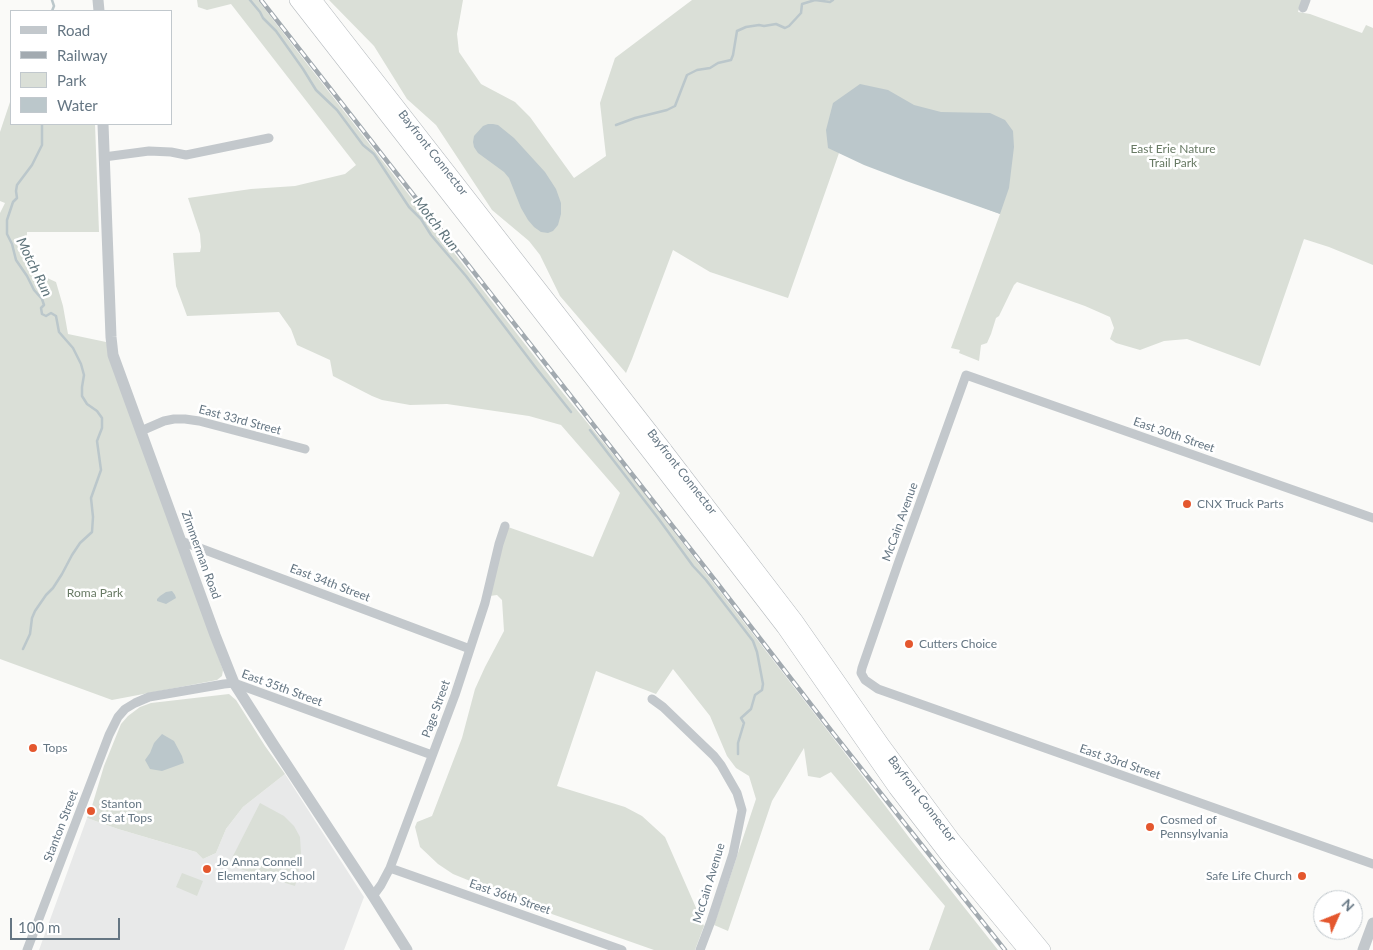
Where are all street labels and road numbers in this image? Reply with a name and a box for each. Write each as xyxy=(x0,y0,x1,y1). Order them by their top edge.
street label: Bayfront Connector xyxy=(395,107,471,199)
street label: East 33rd Street xyxy=(197,402,283,438)
street label: East 30th Street xyxy=(1131,414,1217,456)
street label: Bayfront Connector xyxy=(644,426,720,518)
street label: McCain Avenue xyxy=(879,481,921,563)
street label: Zimmerman Road xyxy=(178,509,224,601)
street label: East 34th Street xyxy=(288,561,372,605)
street label: East 35th Street xyxy=(240,667,324,709)
street label: Page Street xyxy=(419,678,453,740)
street label: East 33rd Street xyxy=(1078,741,1162,783)
street label: Bayfront Connector xyxy=(885,753,959,845)
street label: Stanton Street xyxy=(41,788,81,864)
street label: McCain Avenue xyxy=(690,841,728,925)
street label: East 36th Street xyxy=(467,876,553,918)

